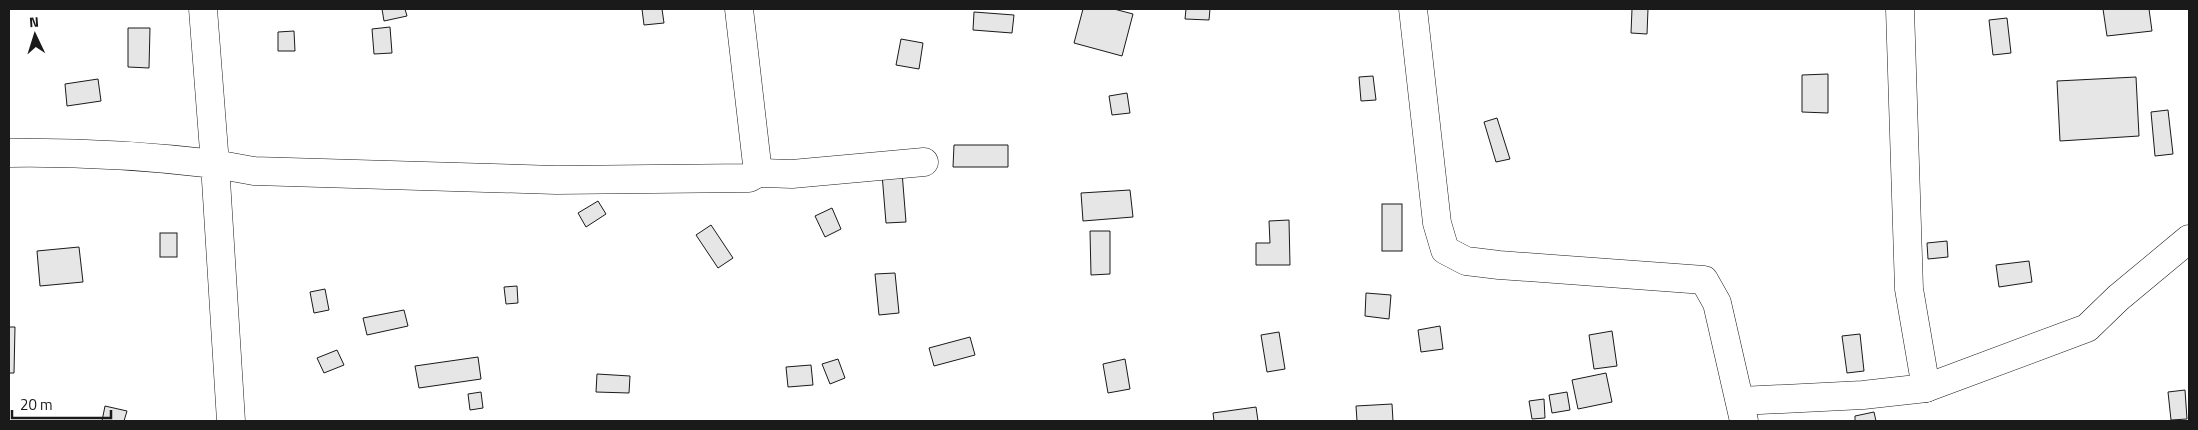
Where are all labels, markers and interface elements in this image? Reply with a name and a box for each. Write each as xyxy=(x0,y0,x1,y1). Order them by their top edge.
north arrow xyxy=(10,10,60,60)
text: N xyxy=(28,11,40,32)
scale bar xyxy=(12,388,111,420)
text: 20 m xyxy=(20,393,53,416)

